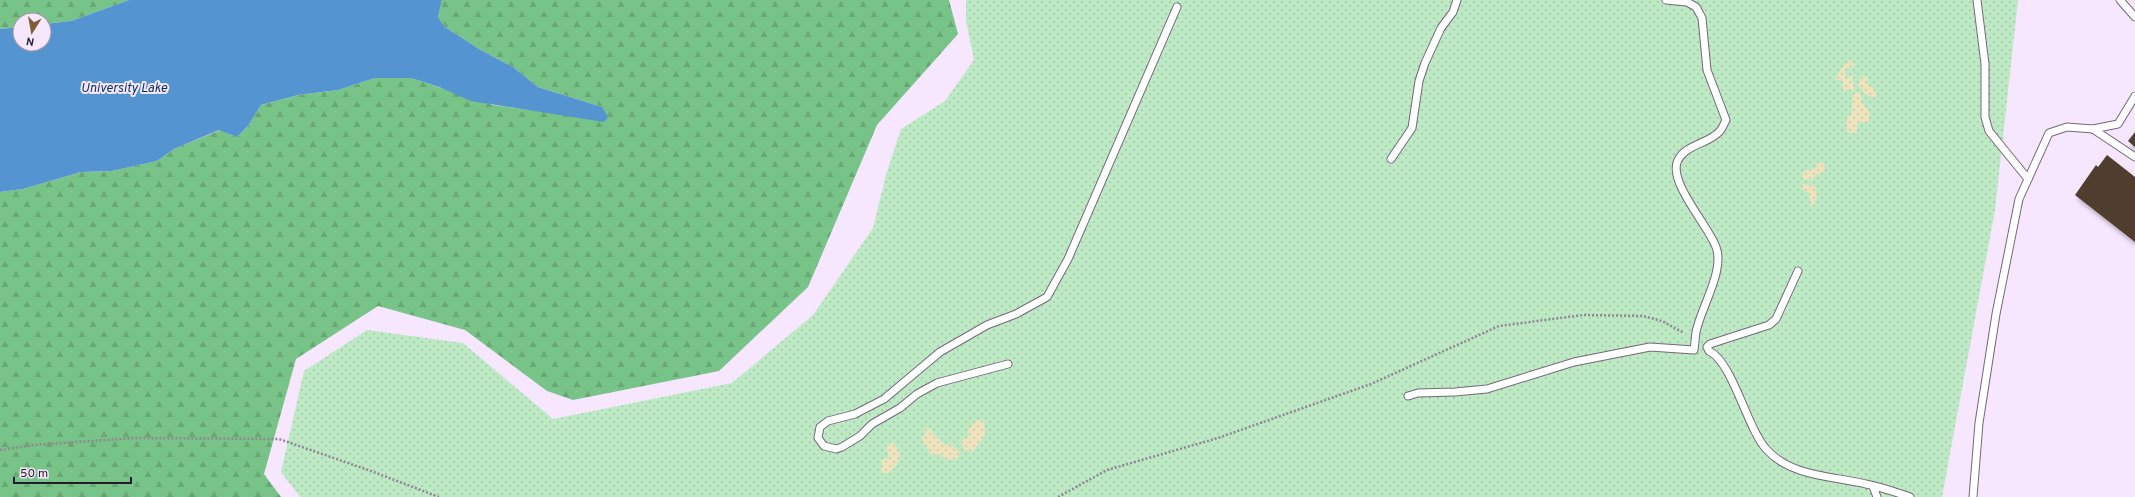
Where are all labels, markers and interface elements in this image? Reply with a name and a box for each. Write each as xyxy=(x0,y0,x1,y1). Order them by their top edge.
north arrow xyxy=(12,12,52,52)
text: N xyxy=(25,33,35,48)
water label: University Lake xyxy=(81,81,167,97)
scale bar xyxy=(14,459,131,485)
text: 50 m xyxy=(20,466,48,482)

